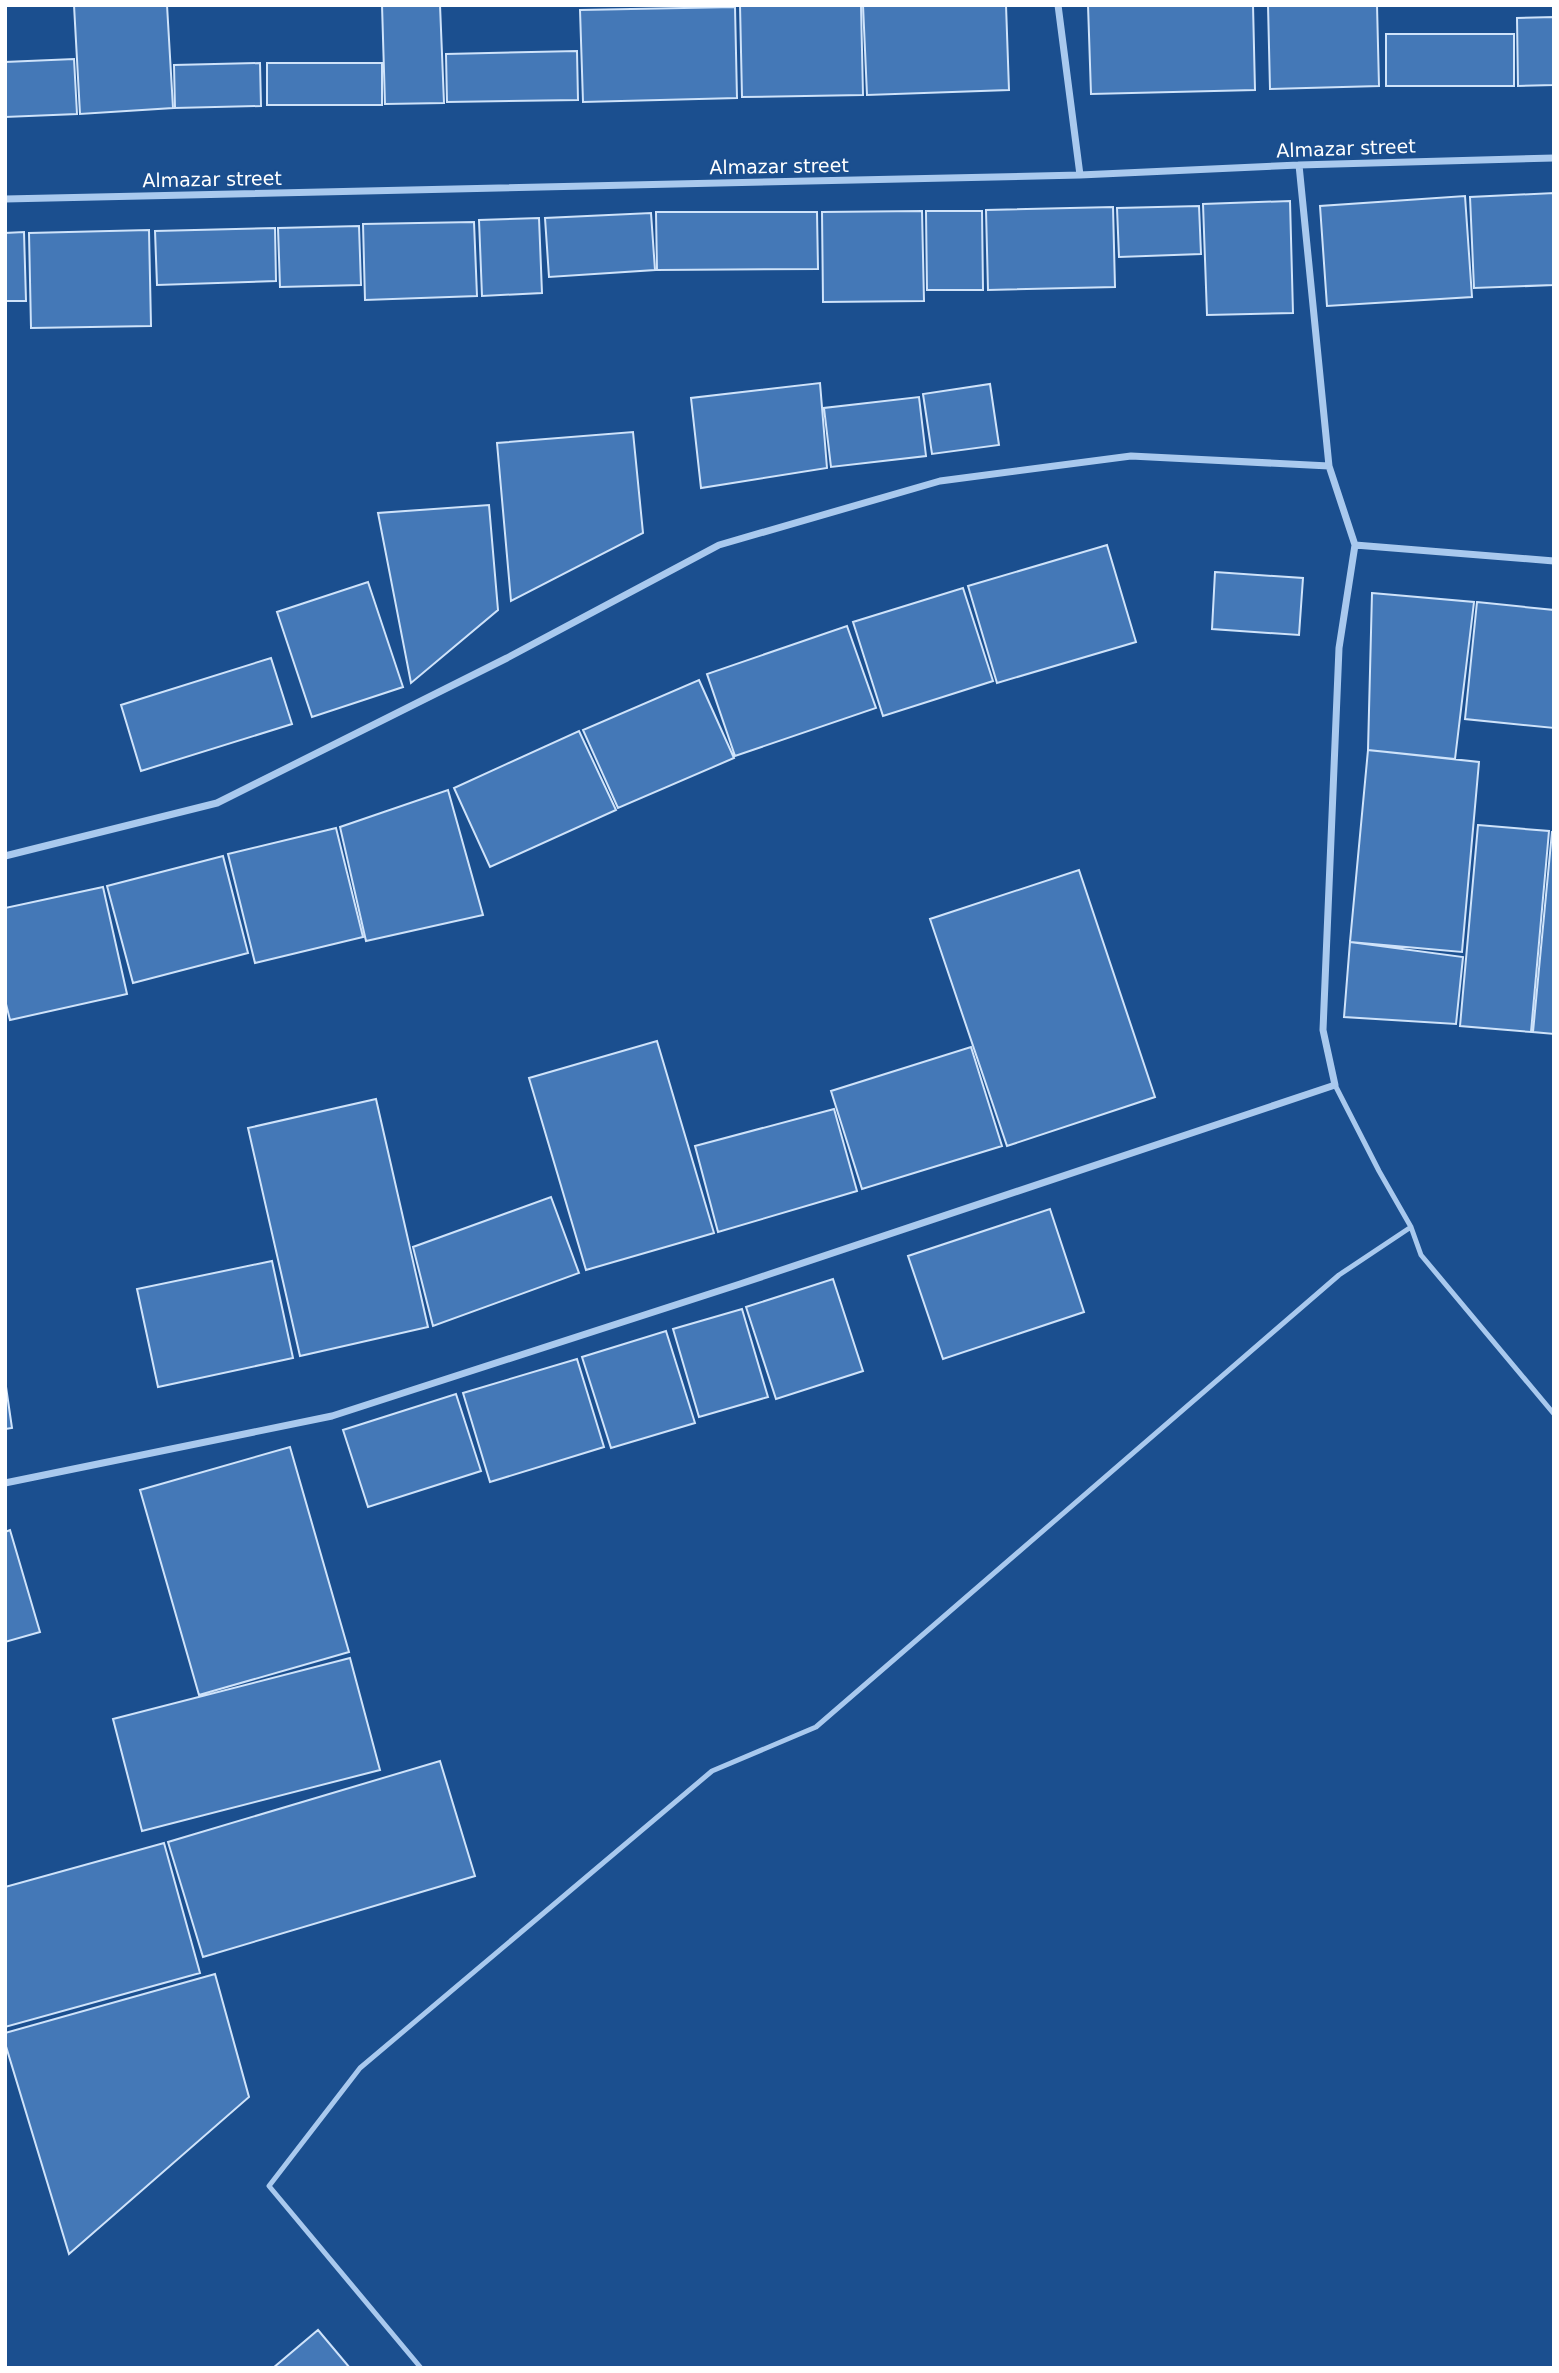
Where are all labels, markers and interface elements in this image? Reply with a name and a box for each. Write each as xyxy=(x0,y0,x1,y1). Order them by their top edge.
street label: Almazar street xyxy=(1276,135,1416,161)
street label: Almazar street xyxy=(709,154,849,178)
street label: Almazar street xyxy=(142,167,282,191)

